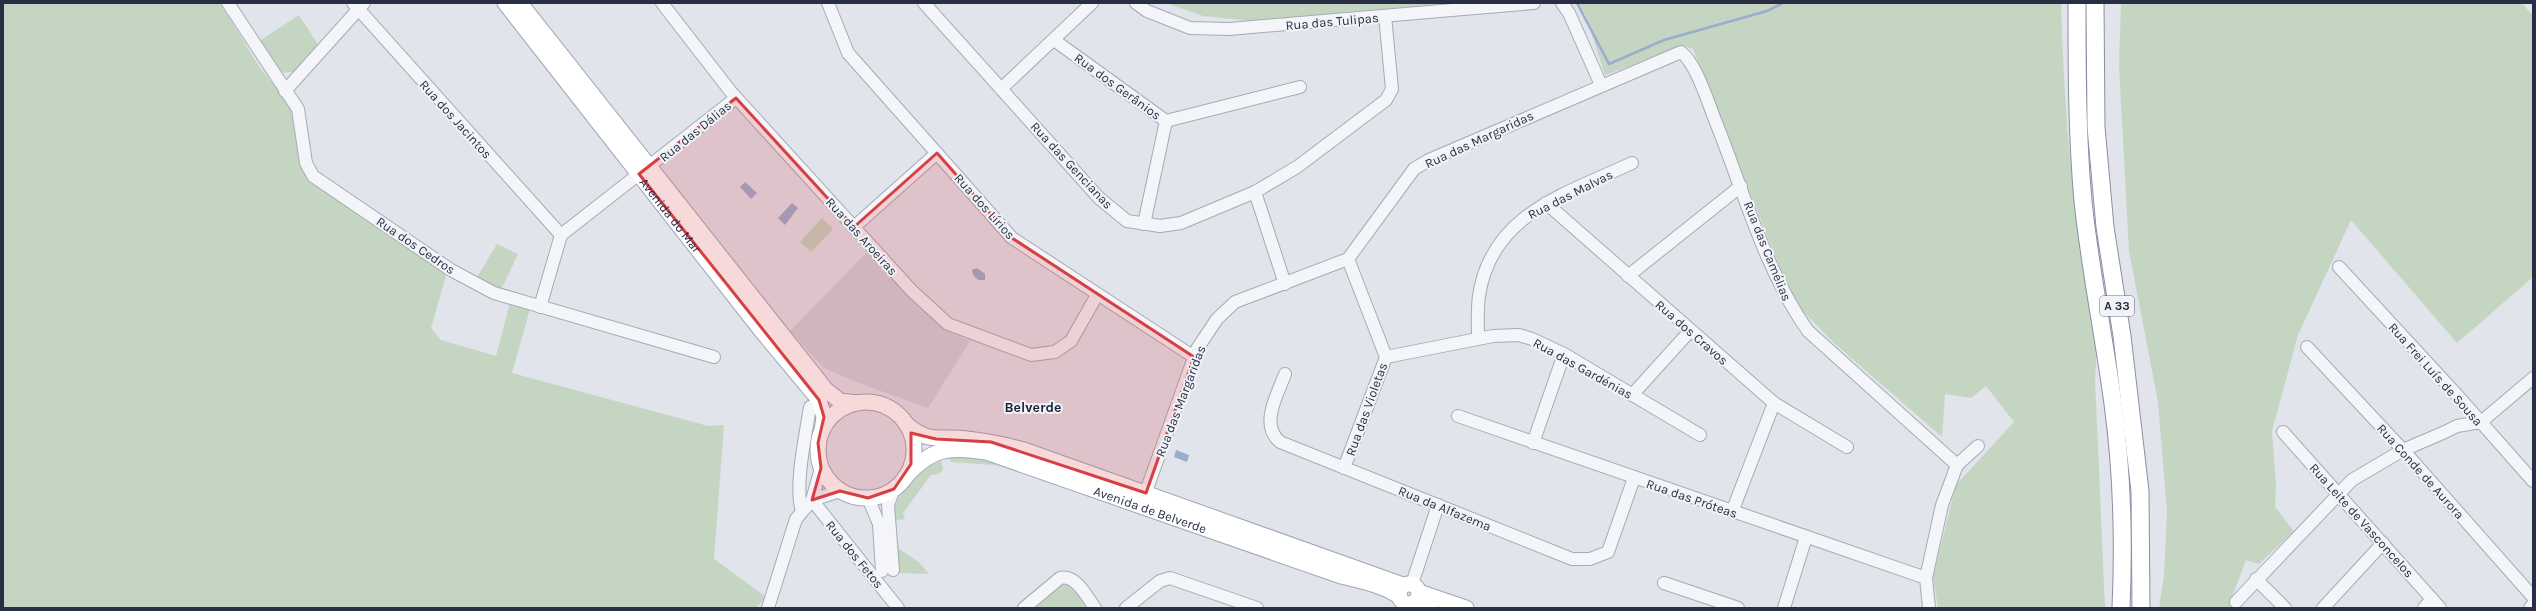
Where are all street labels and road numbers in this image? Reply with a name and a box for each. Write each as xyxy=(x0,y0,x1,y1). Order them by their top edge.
street label: Rua das Tulipas xyxy=(1285,10,1379,33)
street label: Rua dos Gerânios xyxy=(1071,50,1164,123)
street label: Rua dos Jacintos xyxy=(416,77,495,162)
street label: Rua das Dálias xyxy=(656,98,734,165)
street label: Rua das Margaridas xyxy=(1422,108,1536,171)
street label: Rua das Gencianas xyxy=(1028,119,1116,212)
street label: Rua das Malvas xyxy=(1525,167,1615,222)
street label: Rua dos Lírios xyxy=(951,170,1018,242)
street label: Avenida do Mar xyxy=(636,175,704,256)
street label: Rua das Aroeiras xyxy=(823,194,901,278)
street label: Rua das Camélias xyxy=(1741,199,1794,303)
street label: Rua dos Cedros xyxy=(373,214,458,277)
road number: A 33 xyxy=(2100,296,2134,316)
street label: Rua dos Cravos xyxy=(1652,297,1731,368)
street label: Rua Frei Luís de Sousa xyxy=(2385,320,2486,429)
street label: Rua das Gardénias xyxy=(1531,335,1635,402)
street label: Rua das Margaridas xyxy=(1152,343,1209,459)
street label: Rua das Violetas xyxy=(1343,360,1390,458)
street label: Rua Conde de Aurora xyxy=(2374,421,2467,522)
street label: Rua Leite de Vasconcelos xyxy=(2306,460,2417,581)
street label: Rua das Próteas xyxy=(1644,476,1740,521)
street label: Avenida de Belverde xyxy=(1092,483,1209,537)
street label: Rua da Alfazema xyxy=(1396,483,1493,534)
street label: Rua dos Fetos xyxy=(823,517,887,591)

